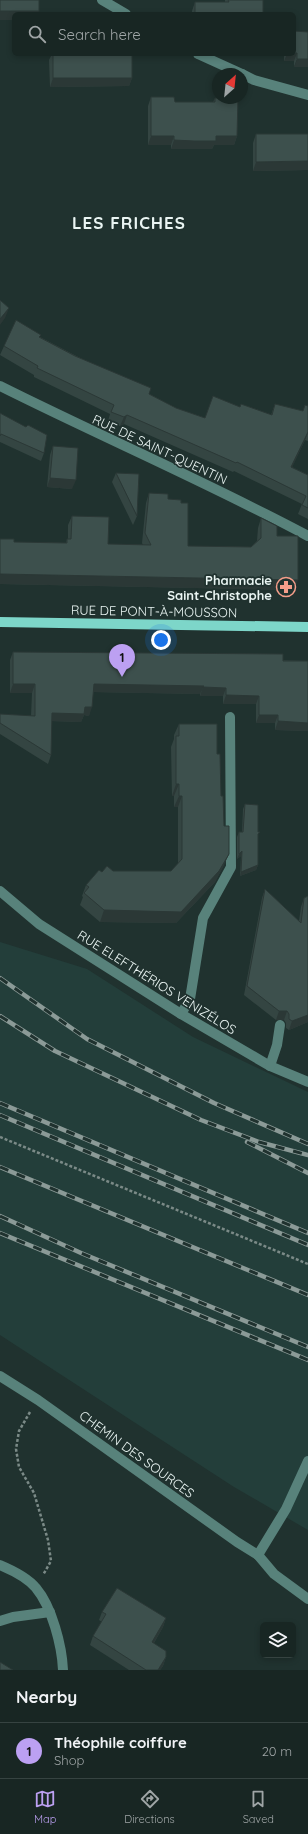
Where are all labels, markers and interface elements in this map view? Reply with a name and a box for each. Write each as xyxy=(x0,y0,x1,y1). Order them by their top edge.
search box xyxy=(12,12,296,56)
icon: search xyxy=(26,23,48,45)
text: Search here xyxy=(58,25,141,44)
north arrow xyxy=(212,68,248,104)
district label: LES FRICHES xyxy=(72,212,186,233)
street label: RUE DE SAINT-QUENTIN xyxy=(90,411,230,487)
place label: Pharmacie Saint-Christophe xyxy=(167,572,272,603)
pharmacy icon: Pharmacie Saint-Christophe xyxy=(275,576,297,598)
street label: RUE DE PONT-À-MOUSSON xyxy=(71,602,237,620)
your location xyxy=(151,630,171,650)
pin: 1 xyxy=(109,644,135,677)
street label: RUE ELEFTHÉRIOS VENIZÉLOS xyxy=(75,926,239,1038)
street label: CHEMIN DES SOURCES xyxy=(76,1407,198,1501)
map controls xyxy=(260,1622,296,1658)
button: layers xyxy=(260,1622,296,1658)
text: Nearby xyxy=(16,1686,77,1707)
text: Théophile coiffure xyxy=(54,1733,187,1752)
text: 1 xyxy=(26,1743,32,1759)
text: 20 m xyxy=(262,1743,292,1759)
text: Shop xyxy=(54,1752,84,1768)
tab: Map xyxy=(34,1788,56,1826)
tab: Directions xyxy=(124,1788,175,1826)
tab: Saved xyxy=(243,1788,274,1826)

